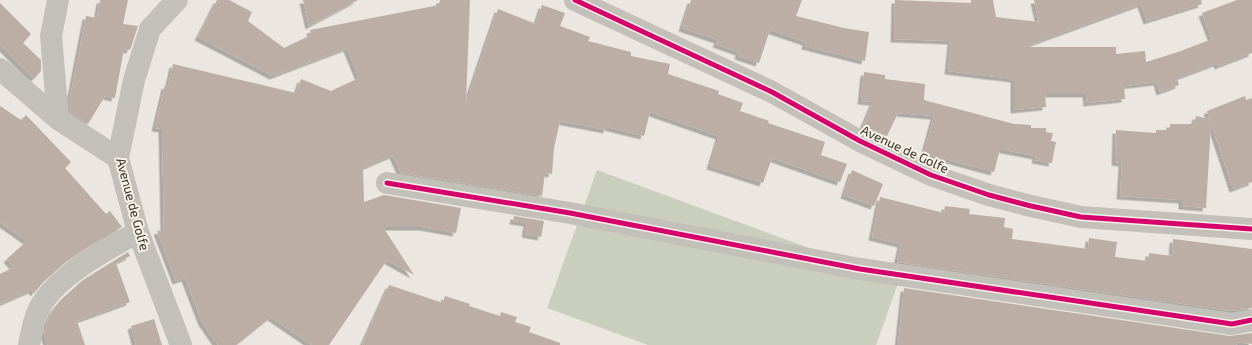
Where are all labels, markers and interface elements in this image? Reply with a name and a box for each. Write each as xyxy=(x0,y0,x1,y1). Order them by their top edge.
street label: Avenue de Golfe xyxy=(859,122,951,176)
street label: Avenue de Golfe xyxy=(113,156,153,252)

